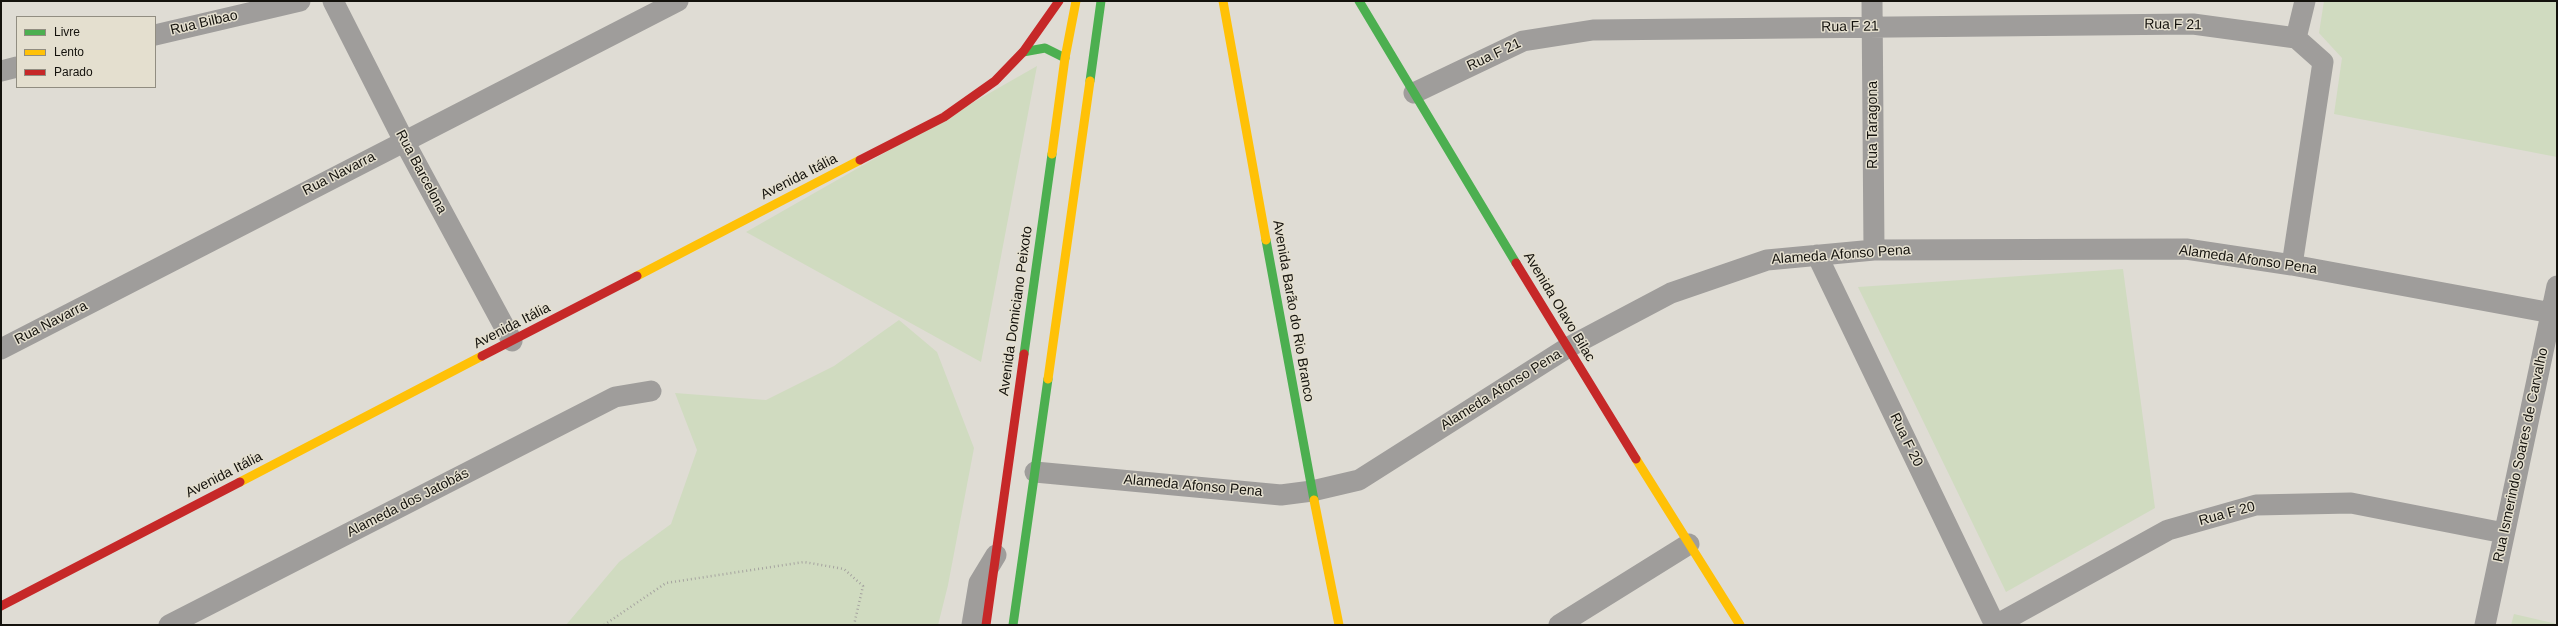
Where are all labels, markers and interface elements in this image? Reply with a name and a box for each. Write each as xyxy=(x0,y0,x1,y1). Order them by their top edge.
street label: Rua Bilbao xyxy=(169,7,239,39)
legend xyxy=(16,16,156,88)
street label: Rua F 21 xyxy=(2144,16,2202,34)
street label: Rua F 21 xyxy=(1821,18,1879,36)
text: Livre xyxy=(54,25,80,39)
street label: Rua F 21 xyxy=(1464,35,1524,75)
text: Lento xyxy=(54,45,84,59)
text: Parado xyxy=(54,65,93,79)
street label: Rua Taragona xyxy=(1865,81,1881,169)
street label: Rua Barcelona xyxy=(392,127,450,217)
street label: Rua Navarra xyxy=(300,149,378,199)
street label: Avenida Itália xyxy=(758,150,840,204)
street label: Avenida Barão do Rio Branco xyxy=(1269,219,1317,403)
street label: Avenida Domiciano Peixoto xyxy=(996,225,1036,397)
street label: Alameda Afonso Pena xyxy=(1771,242,1911,268)
street label: Alameda Afonso Pena xyxy=(2178,242,2318,278)
street label: Avenida Olavo Bilac xyxy=(1520,249,1598,365)
street label: Rua Navarra xyxy=(12,298,90,348)
street label: Avenida Itália xyxy=(471,299,553,353)
street label: Alameda Afonso Pena xyxy=(1437,346,1565,434)
street label: Rua Ismerindo Soares de Carvalho xyxy=(2490,346,2552,564)
street label: Rua F 20 xyxy=(1886,410,1926,470)
street label: Avenida Itália xyxy=(183,448,265,502)
street label: Alameda dos Jatobás xyxy=(344,465,472,541)
street label: Alameda Afonso Pena xyxy=(1123,472,1263,500)
street label: Rua F 20 xyxy=(2197,498,2257,530)

